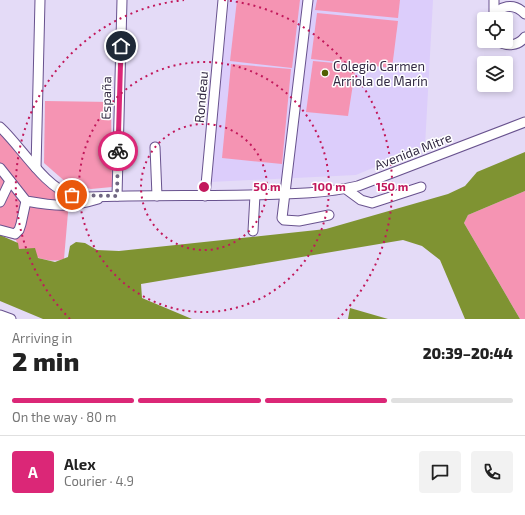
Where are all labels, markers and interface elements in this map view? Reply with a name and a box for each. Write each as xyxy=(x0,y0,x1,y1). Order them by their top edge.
map controls xyxy=(477,12,513,92)
button: locate xyxy=(477,12,513,48)
pin xyxy=(104,29,138,63)
icon: home xyxy=(110,35,132,57)
button: layers xyxy=(477,56,513,92)
place label: Colegio Carmen Arriola de Marín xyxy=(333,58,428,89)
marker: Colegio Carmen Arriola de Marín xyxy=(320,68,330,78)
street label: Rondeau xyxy=(191,70,211,124)
street label: España xyxy=(98,76,114,120)
street label: Avenida Mitre xyxy=(372,129,454,173)
courier xyxy=(98,131,138,171)
icon: bike xyxy=(107,140,129,162)
pin xyxy=(55,178,89,212)
text: 50 m xyxy=(253,179,281,193)
text: 100 m xyxy=(312,179,346,193)
text: 150 m xyxy=(376,179,408,193)
centre of rings xyxy=(197,180,211,194)
icon: bag xyxy=(61,184,83,206)
text: Arriving in xyxy=(12,330,72,346)
text: 20:39–20:44 xyxy=(423,344,513,362)
text: 2 min xyxy=(12,345,79,376)
text: On the way · 80 m xyxy=(12,409,116,425)
button: chat xyxy=(419,451,461,493)
button: phone xyxy=(471,451,513,493)
text: Alex xyxy=(64,455,96,473)
text: A xyxy=(28,463,38,481)
text: Courier · 4.9 xyxy=(64,473,134,489)

